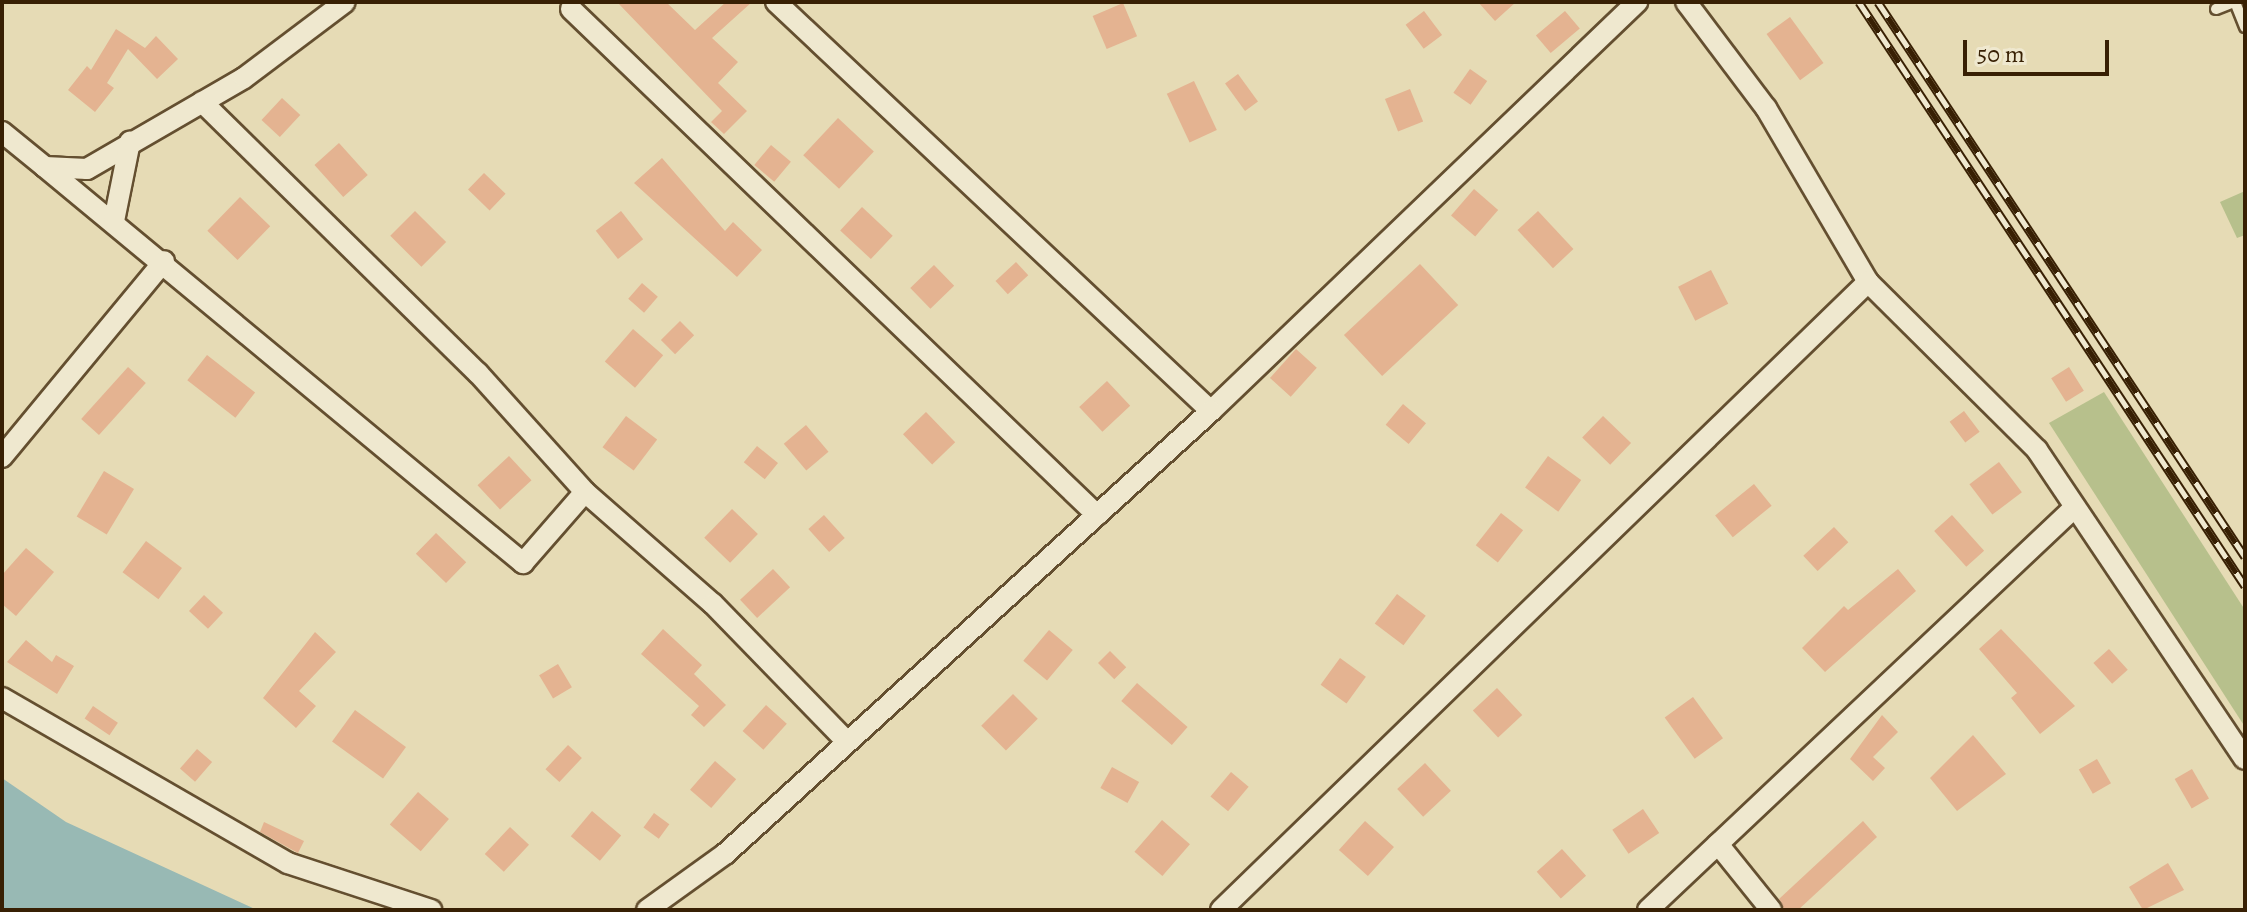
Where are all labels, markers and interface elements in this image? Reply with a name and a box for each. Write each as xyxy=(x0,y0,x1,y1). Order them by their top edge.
scale bar xyxy=(1967,24,2113,74)
text: 50 m xyxy=(1977,38,2025,70)

